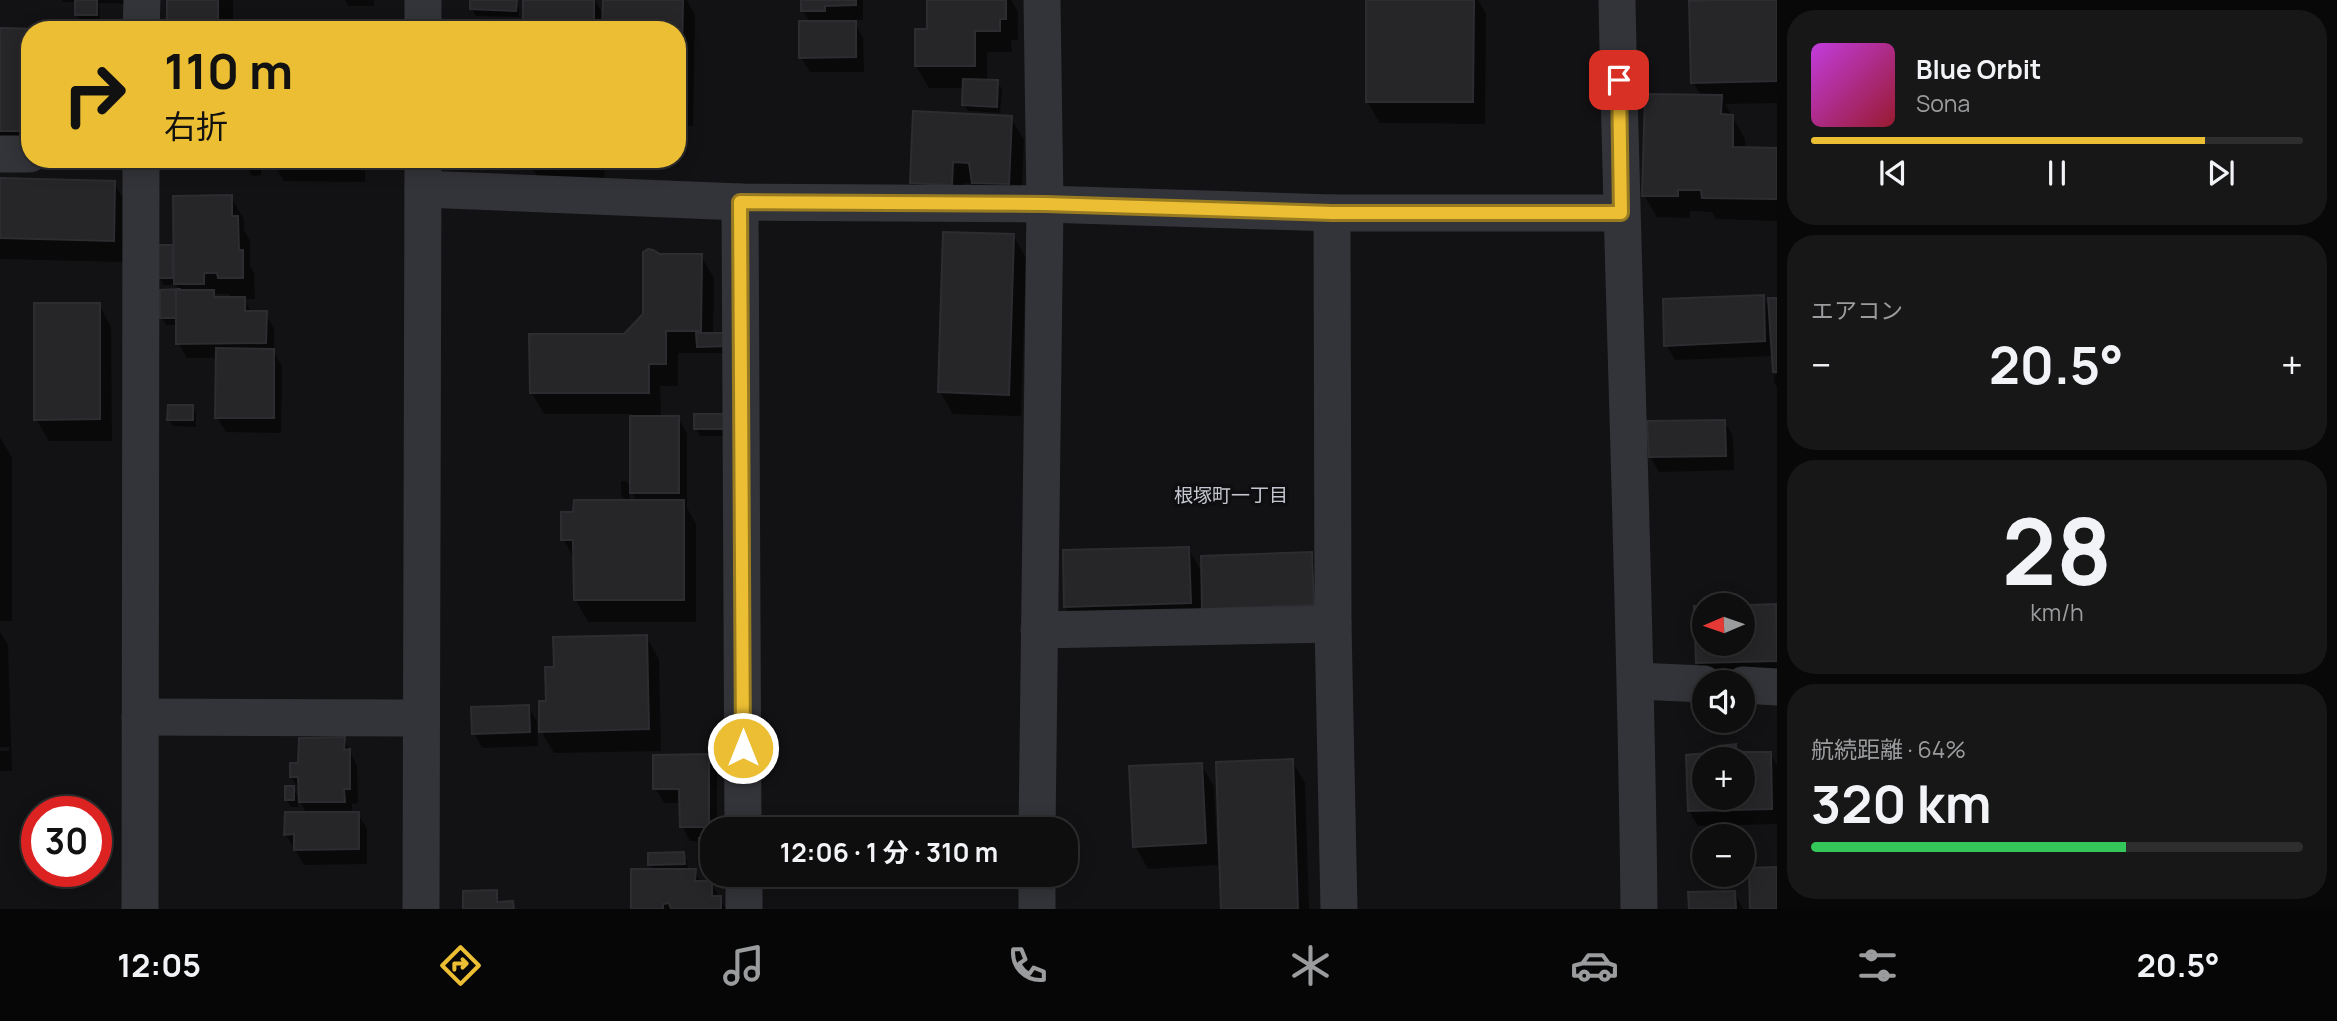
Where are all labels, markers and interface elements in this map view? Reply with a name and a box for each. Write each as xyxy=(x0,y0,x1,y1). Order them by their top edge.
text: 110 m xyxy=(164,37,293,104)
icon: right xyxy=(49,49,140,140)
pin xyxy=(1589,50,1649,110)
text: Blue Orbit xyxy=(1916,51,2041,87)
icon: arrive xyxy=(1600,61,1638,99)
text: Sona xyxy=(1916,87,1970,119)
text: 右折 xyxy=(164,104,228,148)
icon: previous xyxy=(1874,154,1912,192)
icon: pause xyxy=(2038,154,2076,192)
icon: next xyxy=(2202,154,2240,192)
text: エアコン xyxy=(1811,294,1903,326)
text: 20.5° xyxy=(1989,329,2124,400)
text: − xyxy=(1811,338,1832,390)
text: + xyxy=(2281,338,2303,390)
district label: 根塚町一丁目 xyxy=(1174,482,1288,508)
text: 28 xyxy=(2002,488,2112,612)
north arrow xyxy=(1692,593,1755,656)
map controls xyxy=(1692,593,1755,887)
text: km/h xyxy=(2030,596,2084,628)
button: sound xyxy=(1692,670,1755,733)
position arrow xyxy=(706,711,780,785)
text: 航続距離 · 64% xyxy=(1811,733,1966,765)
button: + xyxy=(1692,747,1755,810)
text: 320 km xyxy=(1811,768,1992,839)
speed limit sign: 30 xyxy=(21,796,112,887)
button: − xyxy=(1692,824,1755,887)
text: 12:06 · 1 分 · 310 m xyxy=(780,834,998,870)
icon: directions xyxy=(436,941,485,990)
icon: music xyxy=(719,941,768,990)
icon: phone xyxy=(1003,941,1052,990)
icon: climate xyxy=(1286,941,1335,990)
icon: car xyxy=(1570,941,1619,990)
icon: filters xyxy=(1853,941,1902,990)
text: 12:05 xyxy=(117,943,201,987)
text: 20.5° xyxy=(2137,943,2220,987)

